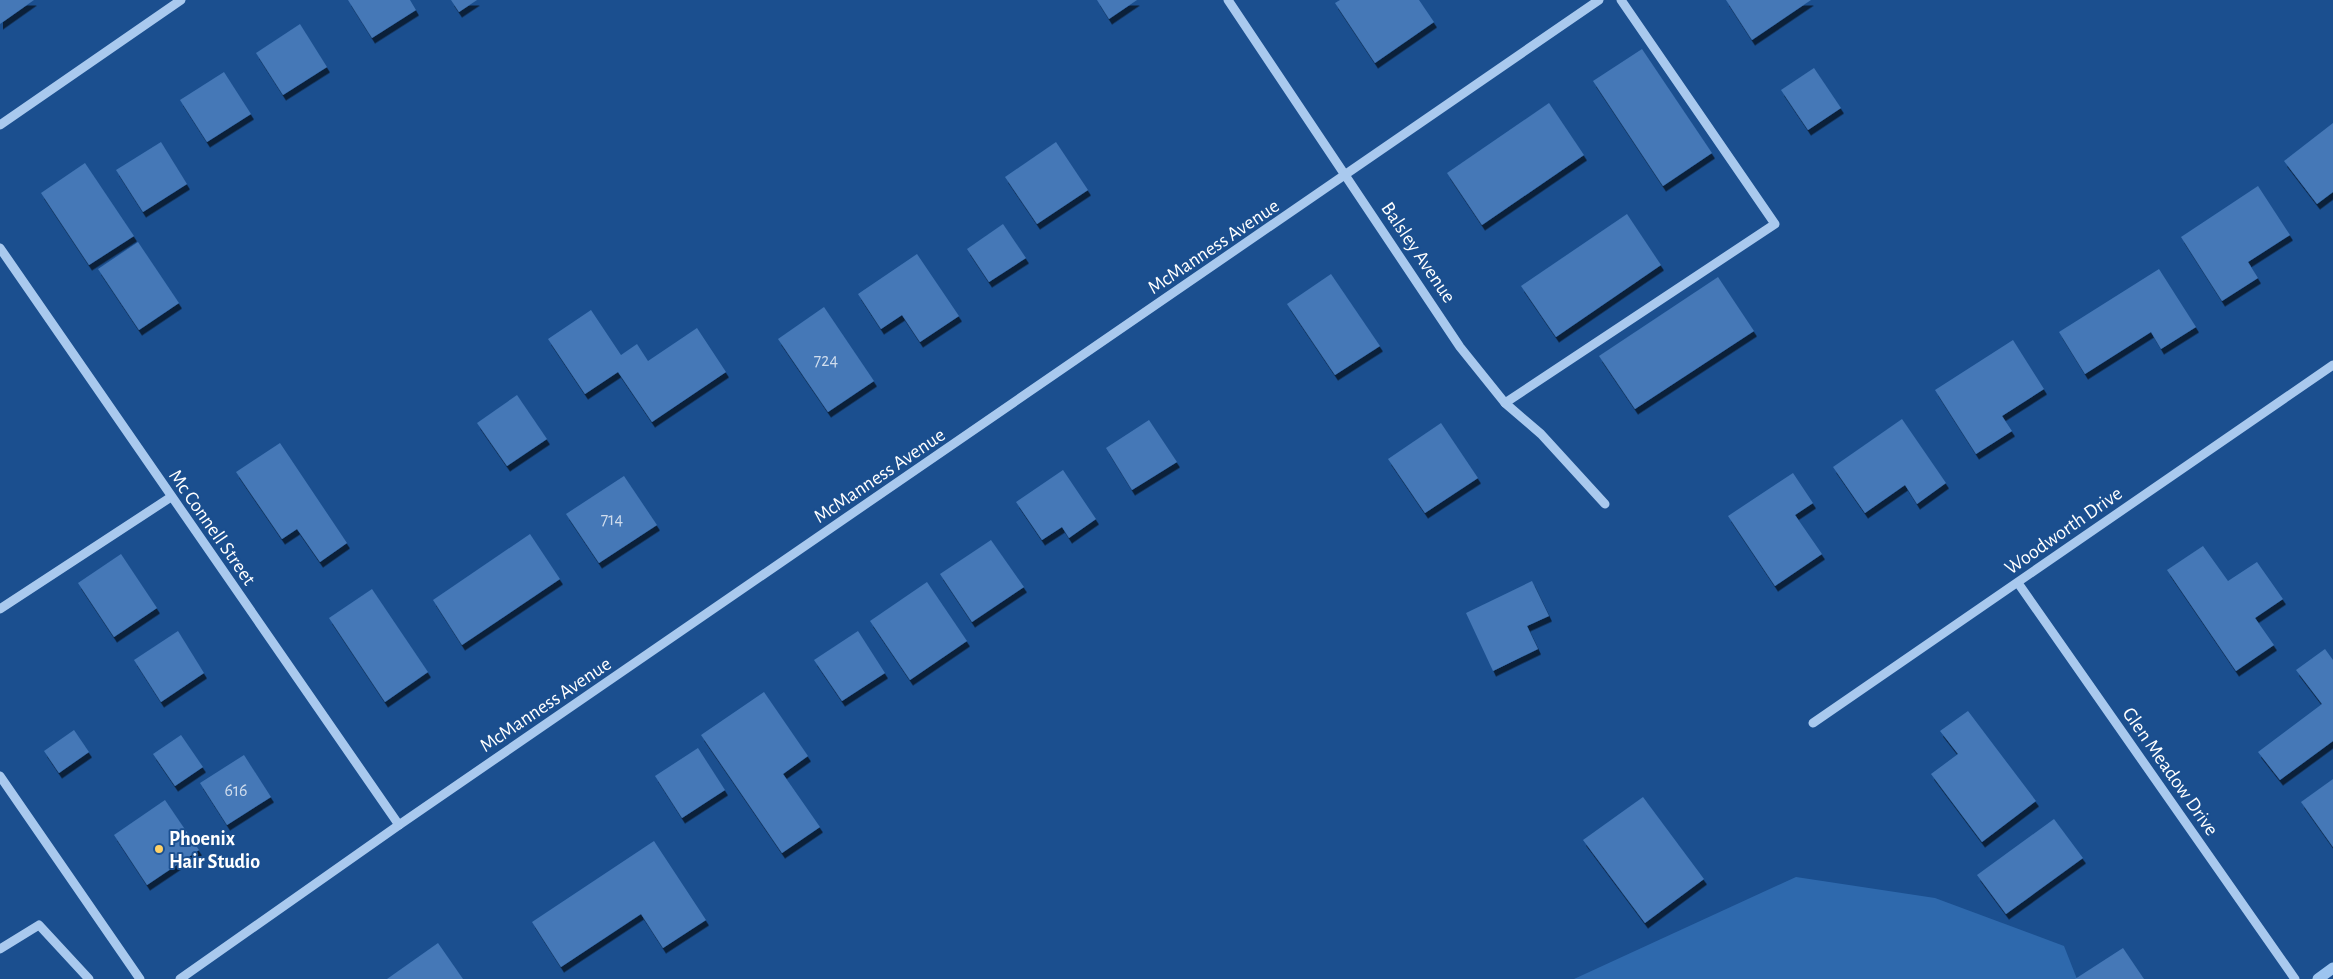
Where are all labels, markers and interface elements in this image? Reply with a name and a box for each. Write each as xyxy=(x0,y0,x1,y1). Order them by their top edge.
street label: McManness Avenue xyxy=(1144,196,1283,298)
street label: Balsley Avenue xyxy=(1377,199,1459,306)
house number: 724 xyxy=(814,352,839,370)
street label: McManness Avenue xyxy=(810,425,949,527)
street label: Mc Connell Street xyxy=(165,466,260,589)
street label: Woodworth Drive xyxy=(2001,483,2126,579)
house number: 714 xyxy=(601,511,624,529)
street label: McManness Avenue xyxy=(476,654,615,756)
street label: Glen Meadow Drive xyxy=(2118,704,2222,839)
house number: 616 xyxy=(224,782,248,800)
place label: Phoenix Hair Studio xyxy=(169,829,260,872)
marker: Phoenix Hair Studio xyxy=(153,843,165,855)

